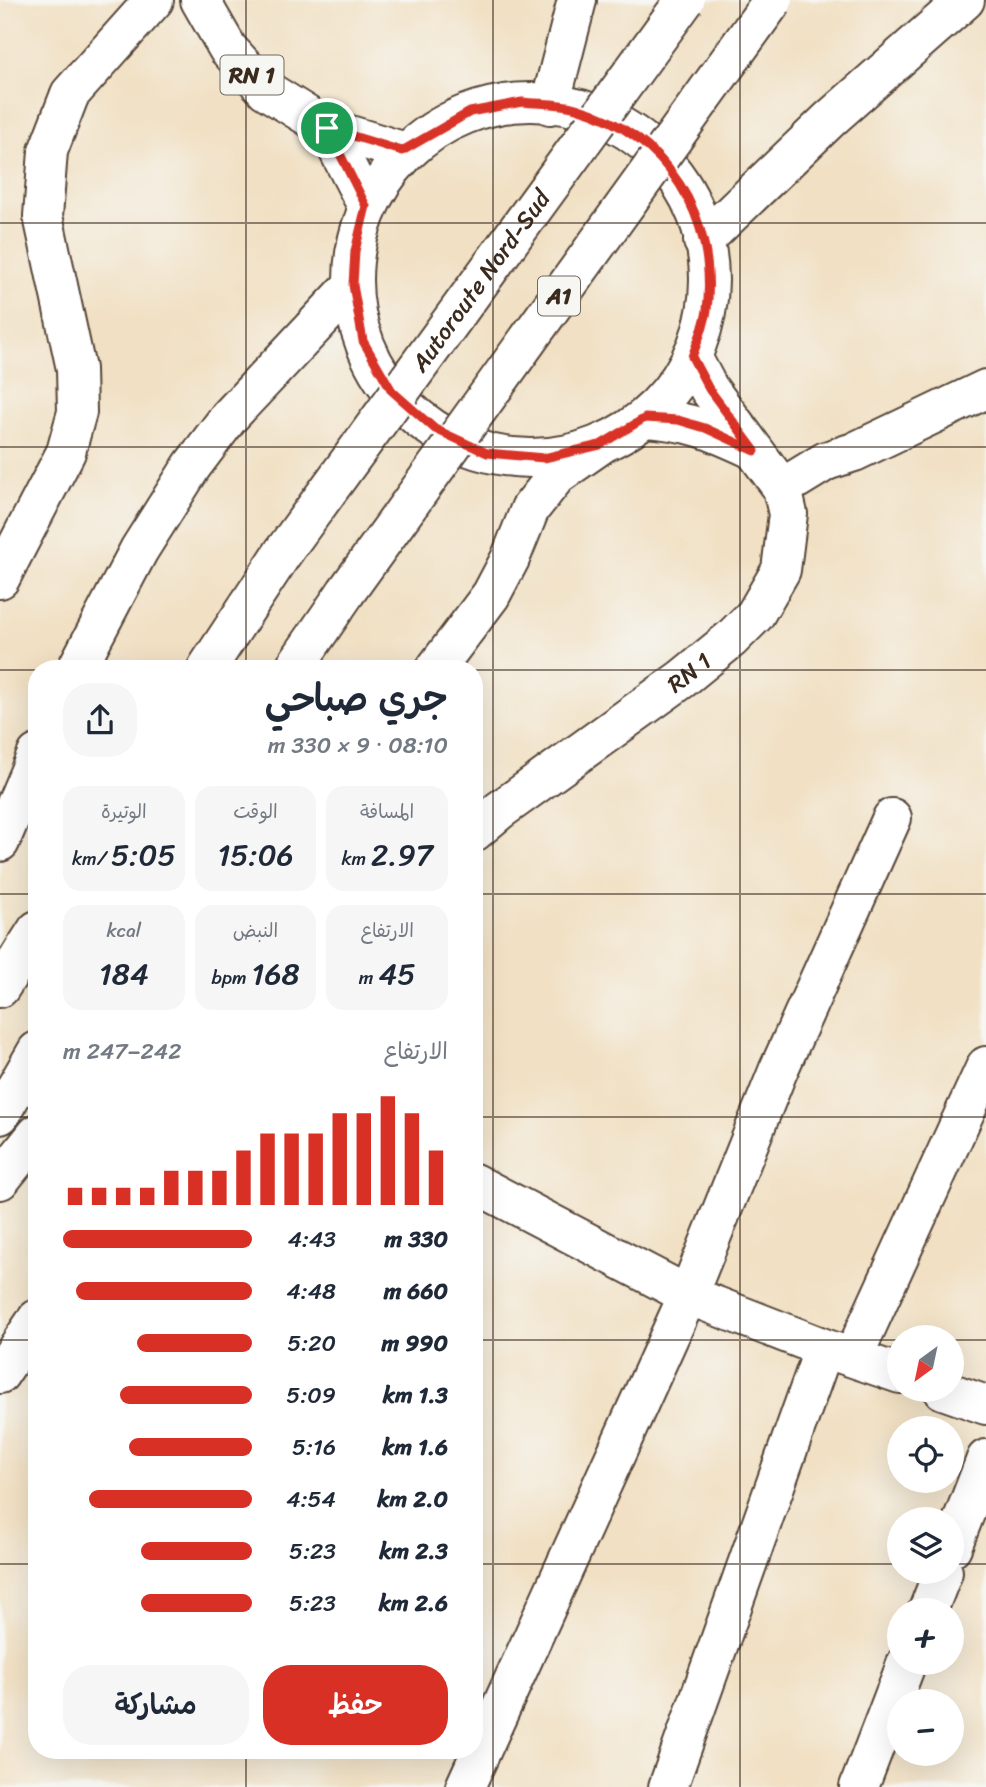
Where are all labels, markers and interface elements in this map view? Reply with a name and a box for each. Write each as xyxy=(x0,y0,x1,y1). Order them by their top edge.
road number: RN 1 xyxy=(220,55,284,94)
pin xyxy=(297,98,357,158)
icon: arrive xyxy=(308,109,346,147)
street label: Autoroute Nord-Sud xyxy=(399,180,562,382)
road number: A1 xyxy=(538,276,580,316)
street label: RN 1 xyxy=(658,641,721,704)
text: جري صباحي xyxy=(264,665,448,732)
button: share xyxy=(63,683,137,757)
text: 08:10 · 9 × 330 m xyxy=(268,725,448,766)
text: الوتيرة xyxy=(101,795,147,828)
text: الوقت xyxy=(233,795,278,828)
text: المسافة xyxy=(360,795,414,828)
text: 5:05 xyxy=(111,828,176,882)
text: 15:06 xyxy=(217,828,294,882)
text: 2.97 xyxy=(371,828,433,882)
text: /km xyxy=(72,842,111,875)
text: km xyxy=(341,842,371,875)
text: kcal xyxy=(107,914,141,947)
text: النبض xyxy=(233,914,278,947)
text: الارتفاع xyxy=(361,914,414,947)
text: 184 xyxy=(99,947,149,1001)
text: 168 xyxy=(252,947,300,1001)
text: 45 xyxy=(378,947,415,1001)
text: bpm xyxy=(212,961,252,994)
text: m xyxy=(359,961,378,994)
text: 242–247 m xyxy=(63,1031,181,1072)
text: الارتفاع xyxy=(384,1031,448,1072)
text: 4:43 xyxy=(288,1219,336,1260)
text: 330 m xyxy=(385,1219,448,1260)
text: 4:48 xyxy=(286,1271,336,1312)
text: 660 m xyxy=(384,1271,448,1312)
text: 5:20 xyxy=(287,1323,336,1364)
text: 990 m xyxy=(382,1323,448,1364)
north arrow xyxy=(887,1325,964,1402)
map controls xyxy=(887,1325,964,1766)
text: 5:09 xyxy=(286,1375,336,1416)
text: 1.3 km xyxy=(383,1375,448,1416)
button: locate xyxy=(887,1416,964,1493)
text: 5:16 xyxy=(292,1427,336,1468)
text: 1.6 km xyxy=(382,1427,448,1468)
text: 4:54 xyxy=(286,1479,336,1520)
text: 2.0 km xyxy=(377,1479,448,1520)
button: layers xyxy=(887,1507,964,1584)
text: 5:23 xyxy=(289,1531,336,1572)
text: 2.3 km xyxy=(379,1531,448,1572)
text: 5:23 xyxy=(289,1583,336,1624)
text: 2.6 km xyxy=(379,1583,448,1624)
button: + xyxy=(887,1598,964,1675)
button: مشاركة xyxy=(63,1665,249,1745)
button: حفظ xyxy=(263,1665,448,1745)
button: − xyxy=(887,1689,964,1766)

